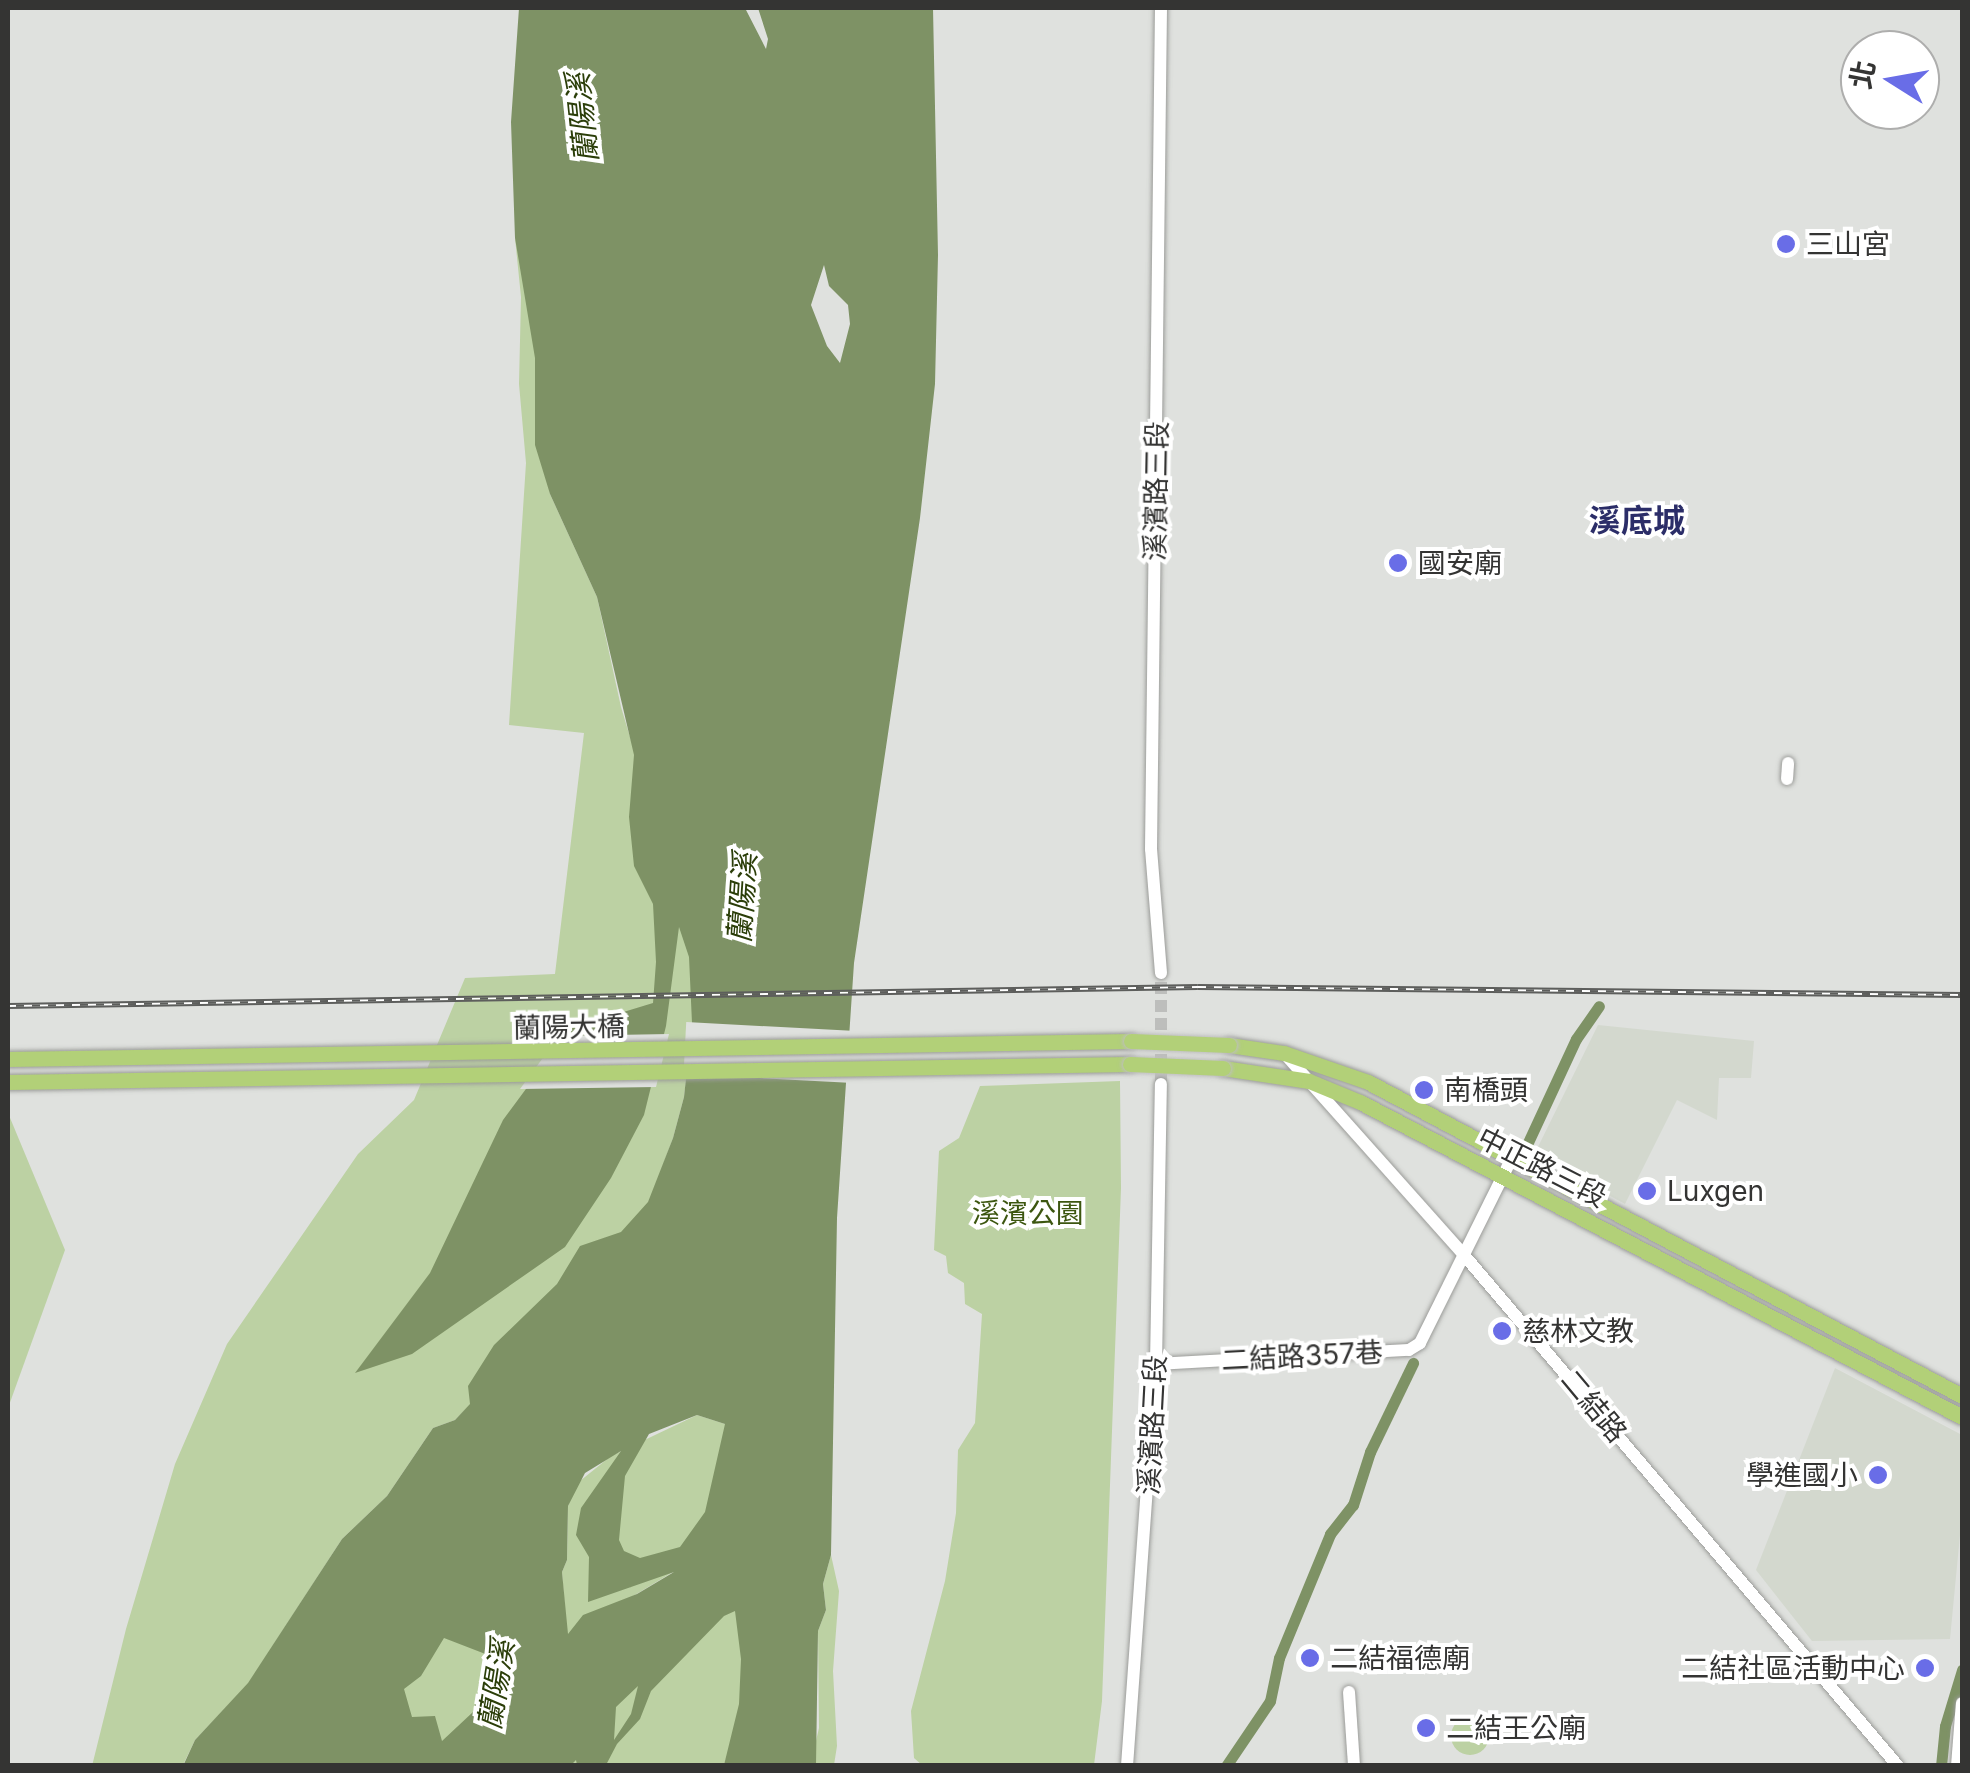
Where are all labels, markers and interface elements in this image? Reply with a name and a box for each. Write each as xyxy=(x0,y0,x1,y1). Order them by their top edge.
north arrow xyxy=(1840,30,1940,130)
text: 北 xyxy=(1843,58,1882,92)
water label: 蘭陽溪 xyxy=(559,71,605,165)
place label: 三山宮 xyxy=(1806,227,1890,261)
marker: 三山宮 xyxy=(1775,233,1797,255)
street label: 溪濱路三段 xyxy=(1138,421,1174,561)
district label: 溪底城 xyxy=(1589,502,1685,540)
place label: 國安廟 xyxy=(1418,546,1502,580)
marker: 國安廟 xyxy=(1387,552,1409,574)
water label: 蘭陽溪 xyxy=(721,852,763,944)
street label: 蘭陽大橋 xyxy=(513,1009,625,1045)
place label: 南橋頭 xyxy=(1444,1073,1528,1107)
marker: 南橋頭 xyxy=(1413,1079,1435,1101)
street label: 中正路三段 xyxy=(1472,1120,1612,1214)
place label: Luxgen xyxy=(1667,1174,1764,1208)
marker: Luxgen xyxy=(1636,1180,1658,1202)
park label: 溪濱公園 xyxy=(972,1196,1084,1230)
place label: 慈林文教 xyxy=(1522,1314,1634,1348)
marker: 慈林文教 xyxy=(1491,1320,1513,1342)
street label: 二結路357巷 xyxy=(1220,1335,1384,1377)
street label: 溪濱路三段 xyxy=(1132,1354,1172,1496)
street label: 二結路 xyxy=(1554,1363,1634,1449)
place label: 學進國小 xyxy=(1746,1458,1858,1492)
marker: 學進國小 xyxy=(1867,1464,1889,1486)
water label: 蘭陽溪 xyxy=(471,1638,521,1732)
place label: 二結福德廟 xyxy=(1330,1641,1470,1675)
marker: 二結福德廟 xyxy=(1299,1647,1321,1669)
place label: 二結社區活動中心 xyxy=(1681,1651,1905,1685)
marker: 二結社區活動中心 xyxy=(1914,1657,1936,1679)
place label: 二結王公廟 xyxy=(1446,1711,1586,1745)
marker: 二結王公廟 xyxy=(1415,1717,1437,1739)

